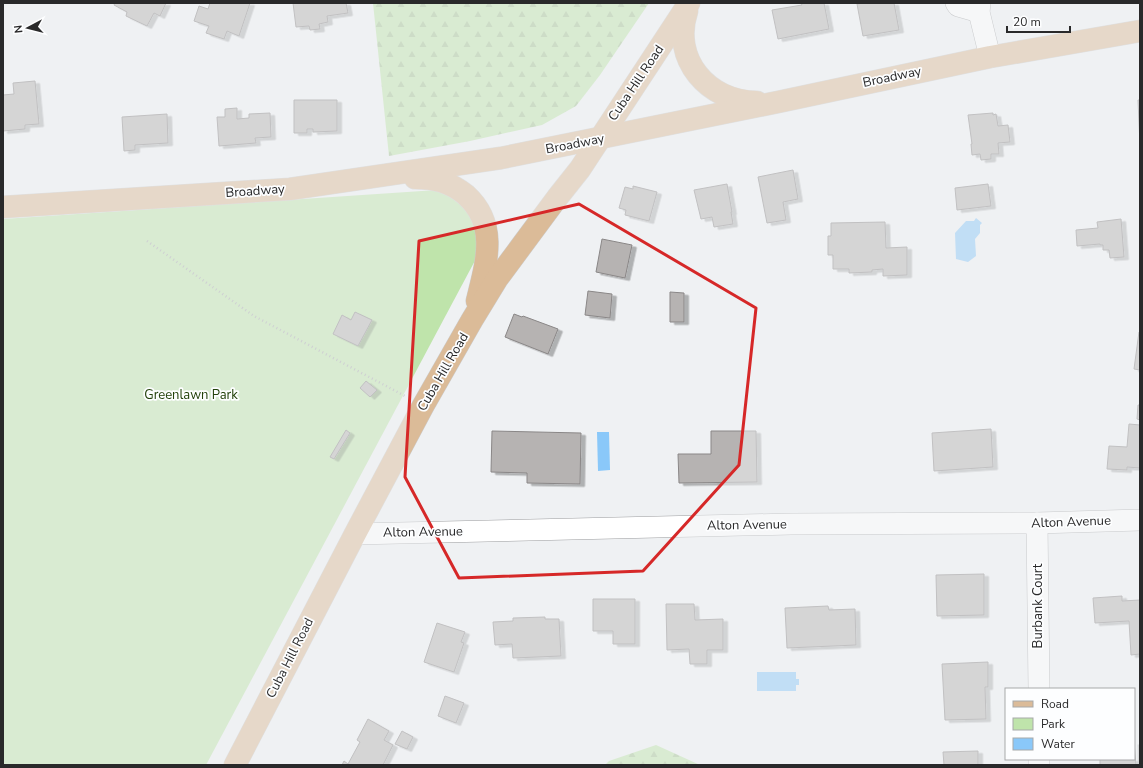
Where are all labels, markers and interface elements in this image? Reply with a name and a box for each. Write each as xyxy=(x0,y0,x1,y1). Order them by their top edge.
north arrow xyxy=(8,8,48,48)
scale bar xyxy=(1007,8,1070,34)
text: 20 m xyxy=(1013,14,1041,30)
text: N xyxy=(11,24,27,34)
street label: Cuba Hill Road xyxy=(604,42,668,124)
street label: Broadway xyxy=(861,62,923,92)
street label: Broadway xyxy=(544,129,606,158)
street label: Broadway xyxy=(225,180,286,202)
street label: Cuba Hill Road xyxy=(413,329,473,415)
park label: Greenlawn Park xyxy=(144,386,238,404)
street label: Alton Avenue xyxy=(1031,512,1111,532)
street label: Alton Avenue xyxy=(707,515,787,535)
street label: Alton Avenue xyxy=(383,522,463,542)
street label: Burbank Court xyxy=(1029,563,1047,648)
street label: Cuba Hill Road xyxy=(262,615,318,701)
legend xyxy=(1005,688,1135,760)
text: Road xyxy=(1041,696,1069,712)
text: Park xyxy=(1041,716,1066,732)
text: Water xyxy=(1041,736,1075,752)

